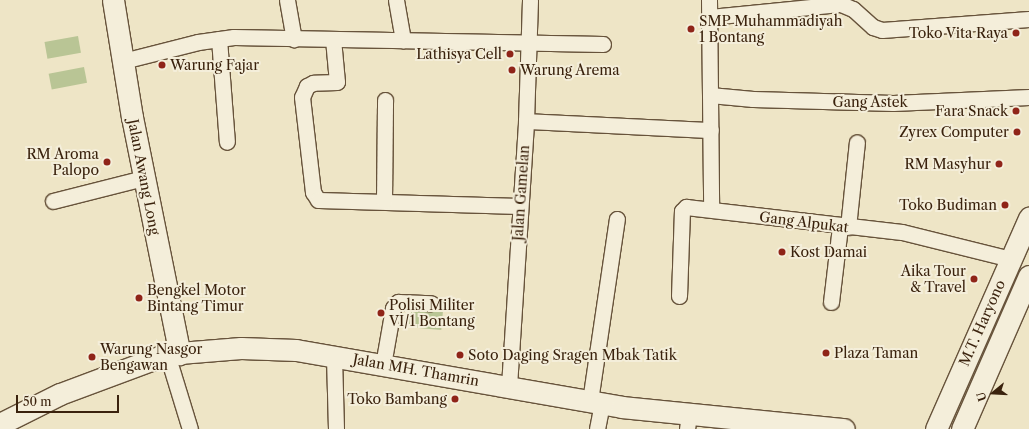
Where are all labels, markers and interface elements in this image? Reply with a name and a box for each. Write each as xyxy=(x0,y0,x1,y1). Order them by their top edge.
place label: SMP Muhammadiyah 1 Bontang xyxy=(699,13,843,46)
marker: SMP Muhammadiyah 1 Bontang xyxy=(686,24,696,34)
place label: Toko Vita Raya xyxy=(908,25,1008,41)
marker: Toko Vita Raya xyxy=(1011,28,1021,38)
place label: Lathisya Cell xyxy=(416,46,502,62)
marker: Lathisya Cell xyxy=(505,49,515,59)
place label: Warung Fajar xyxy=(170,57,259,73)
marker: Warung Fajar xyxy=(157,60,167,70)
place label: Warung Arema xyxy=(520,62,620,78)
marker: Warung Arema xyxy=(507,65,517,75)
street label: Gang Astek xyxy=(832,94,908,110)
place label: Fara Snack xyxy=(935,103,1008,119)
marker: Fara Snack xyxy=(1011,106,1021,116)
street label: Jalan Awang Long xyxy=(124,117,164,237)
place label: Zyrex Computer xyxy=(899,124,1009,140)
marker: Zyrex Computer xyxy=(1012,127,1022,137)
street label: Jalan Gamelan xyxy=(509,145,533,241)
place label: RM Aroma Palopo xyxy=(26,146,99,178)
place label: RM Masyhur xyxy=(904,156,991,172)
marker: RM Aroma Palopo xyxy=(102,157,112,167)
marker: RM Masyhur xyxy=(994,159,1004,169)
place label: Toko Budiman xyxy=(899,197,997,213)
marker: Toko Budiman xyxy=(1000,200,1010,210)
street label: Gang Alpukat xyxy=(758,208,850,236)
place label: Kost Damai xyxy=(790,244,867,260)
marker: Kost Damai xyxy=(777,247,787,257)
place label: Aika Tour & Travel xyxy=(900,263,966,296)
marker: Aika Tour & Travel xyxy=(969,274,979,284)
street label: M.T. Haryono xyxy=(955,277,1009,369)
place label: Bengkel Motor Bintang Timur xyxy=(147,282,246,314)
marker: Bengkel Motor Bintang Timur xyxy=(134,293,144,303)
place label: Polisi Militer VI/1 Bontang xyxy=(389,297,475,330)
marker: Polisi Militer VI/1 Bontang xyxy=(376,308,386,318)
place label: Warung Nasgor Bengawan xyxy=(100,341,202,374)
place label: Plaza Taman xyxy=(834,345,919,361)
place label: Soto Daging Sragen Mbak Tatik xyxy=(468,347,677,363)
marker: Plaza Taman xyxy=(821,348,831,358)
marker: Soto Daging Sragen Mbak Tatik xyxy=(455,350,465,360)
street label: Jalan MH. Thamrin xyxy=(351,351,481,389)
marker: Warung Nasgor Bengawan xyxy=(87,352,97,362)
north arrow xyxy=(973,373,1013,413)
scale bar xyxy=(18,387,121,413)
text: U xyxy=(974,390,990,403)
place label: Toko Bambang xyxy=(347,391,447,407)
text: 50 m xyxy=(23,394,52,409)
marker: Toko Bambang xyxy=(450,394,460,404)

